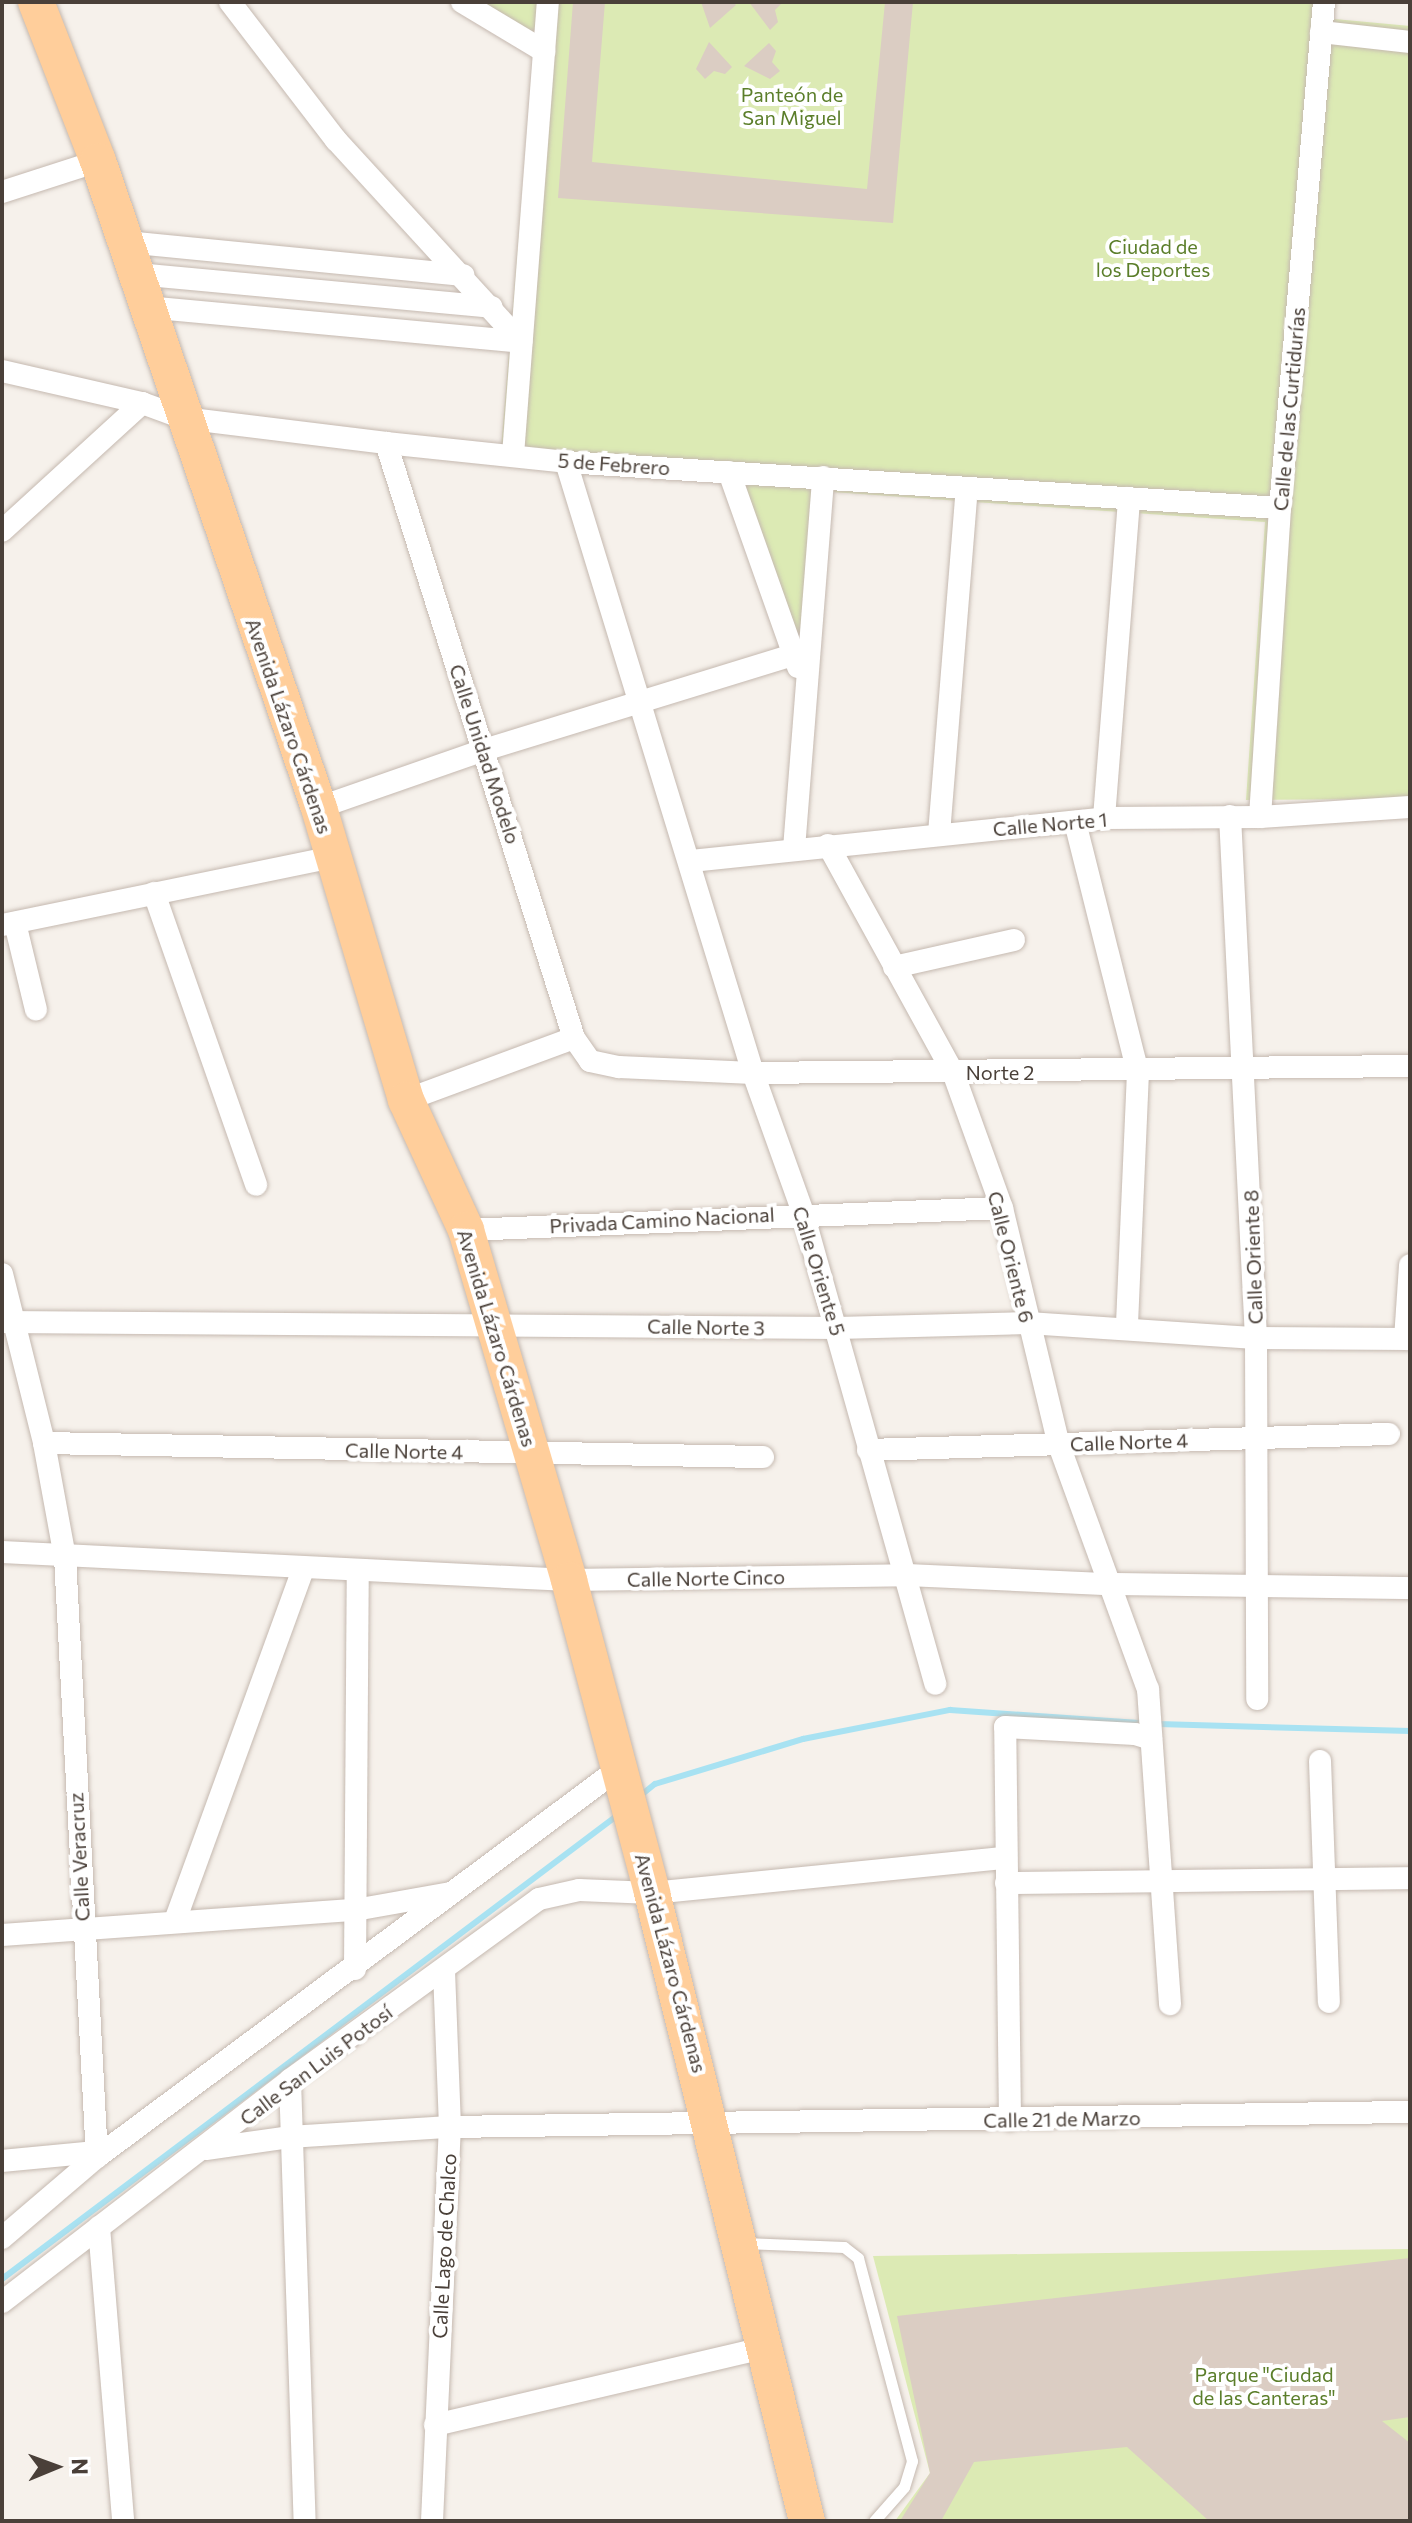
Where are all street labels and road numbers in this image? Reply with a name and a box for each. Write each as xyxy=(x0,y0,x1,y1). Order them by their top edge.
street label: Calle de las Curtidurías xyxy=(1268,306,1310,512)
street label: 5 de Febrero xyxy=(557,448,671,480)
street label: Avenida Lázaro Cárdenas xyxy=(241,615,337,837)
street label: Calle Unidad Modelo xyxy=(445,661,525,847)
street label: Calle Norte 1 xyxy=(992,807,1108,841)
street label: Norte 2 xyxy=(966,1060,1034,1084)
street label: Calle Oriente 6 xyxy=(983,1189,1039,1325)
street label: Calle Oriente 8 xyxy=(1239,1189,1267,1325)
street label: Privada Camino Nacional xyxy=(549,1202,775,1238)
street label: Calle Oriente 5 xyxy=(788,1203,850,1339)
street label: Avenida Lázaro Cárdenas xyxy=(452,1226,542,1450)
street label: Calle Norte 3 xyxy=(647,1314,765,1340)
street label: Calle Norte 4 xyxy=(1070,1428,1188,1456)
street label: Calle Norte 4 xyxy=(345,1438,463,1464)
street label: Calle Norte Cinco xyxy=(627,1565,785,1591)
street label: Calle Veracruz xyxy=(64,1792,94,1922)
street label: Avenida Lázaro Cárdenas xyxy=(630,1851,712,2075)
street label: Calle San Luis Potosí xyxy=(235,2000,397,2130)
street label: Calle 21 de Marzo xyxy=(983,2106,1141,2132)
street label: Calle Lago de Chalco xyxy=(427,2153,461,2339)

